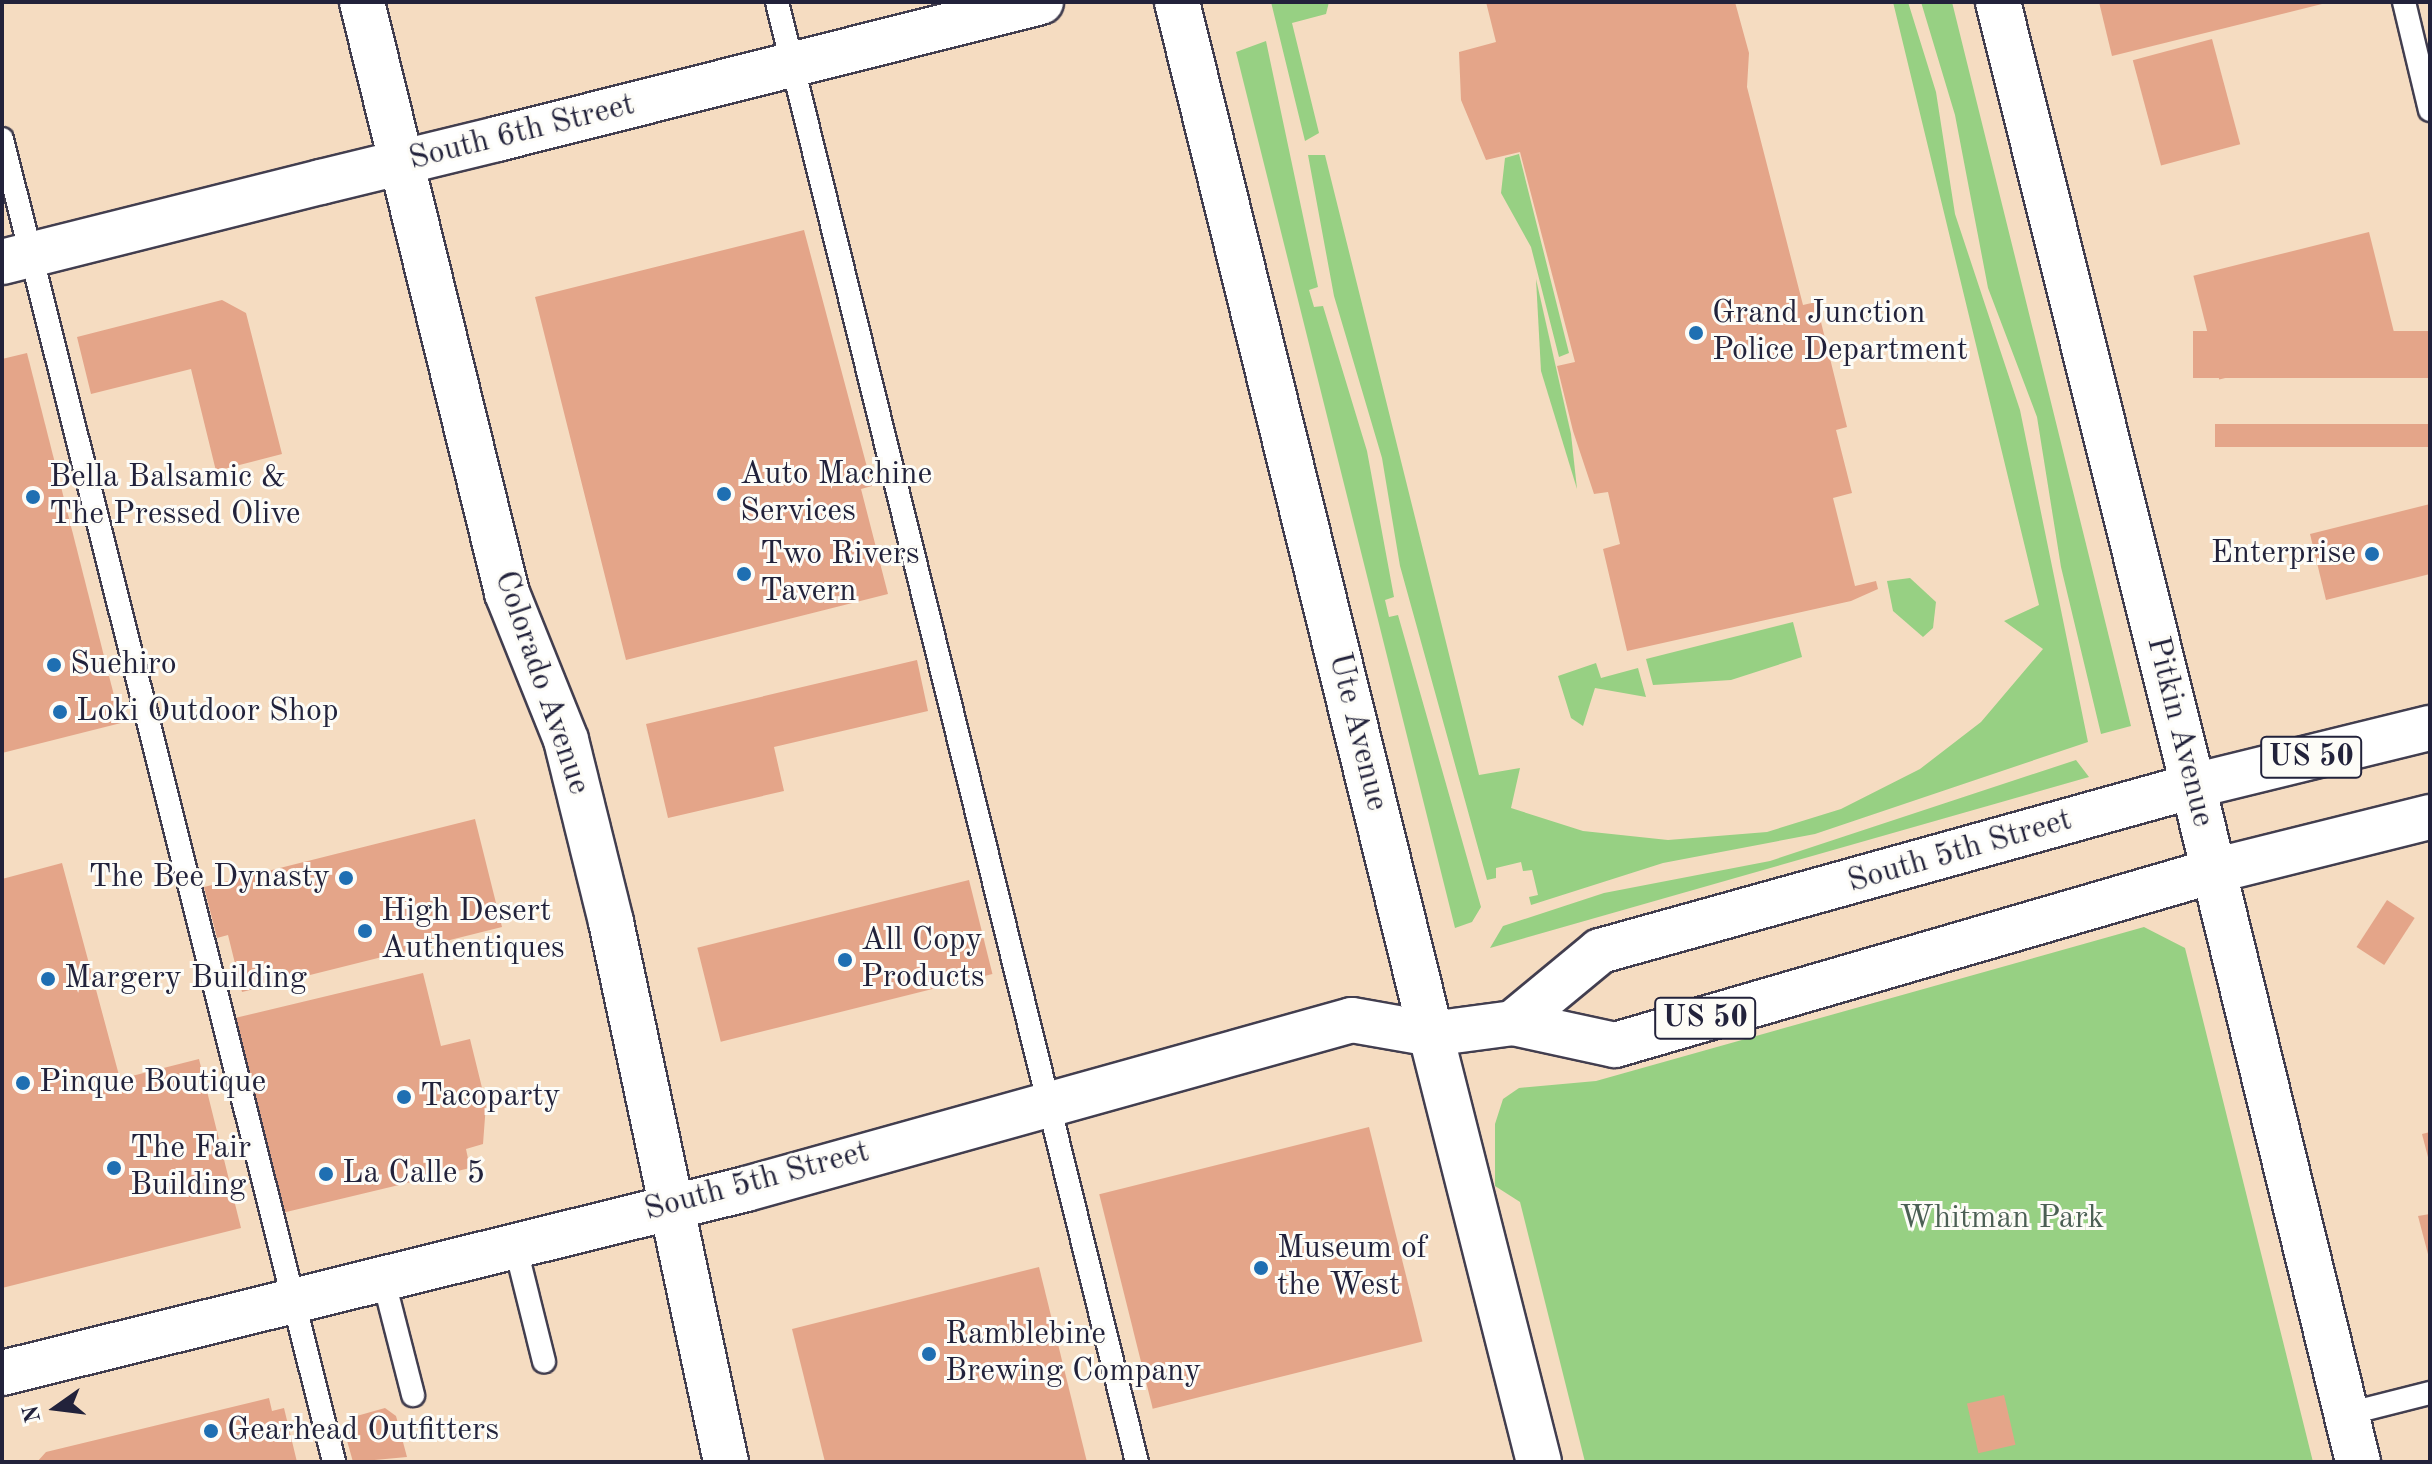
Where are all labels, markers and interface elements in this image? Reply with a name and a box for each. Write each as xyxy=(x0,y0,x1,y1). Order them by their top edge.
street label: South 6th Street xyxy=(405,86,639,180)
place label: Grand Junction Police Department xyxy=(1712,296,1968,371)
marker: Grand Junction Police Department xyxy=(1687,324,1705,342)
place label: Auto Machine Services xyxy=(740,457,932,532)
place label: Bella Balsamic & The Pressed Olive xyxy=(49,460,301,535)
marker: Auto Machine Services xyxy=(715,485,733,503)
marker: Bella Balsamic & The Pressed Olive xyxy=(24,488,42,506)
place label: Enterprise xyxy=(2211,535,2356,573)
place label: Two Rivers Tavern xyxy=(760,537,920,612)
marker: Enterprise xyxy=(2363,545,2381,563)
marker: Two Rivers Tavern xyxy=(735,565,753,583)
street label: Colorado Avenue xyxy=(485,566,597,800)
street label: Pitkin Avenue xyxy=(2137,633,2221,831)
place label: Suehiro xyxy=(70,646,177,684)
street label: Ute Avenue xyxy=(1319,649,1395,815)
marker: Suehiro xyxy=(45,656,63,674)
place label: Loki Outdoor Shop xyxy=(76,693,338,731)
marker: Loki Outdoor Shop xyxy=(51,703,69,721)
road number: US 50 xyxy=(2259,731,2363,783)
street label: South 5th Street xyxy=(1844,802,2076,902)
place label: The Bee Dynasty xyxy=(89,859,330,897)
marker: The Bee Dynasty xyxy=(337,869,355,887)
place label: High Desert Authentiques xyxy=(381,894,565,969)
marker: High Desert Authentiques xyxy=(356,922,374,940)
place label: All Copy Products xyxy=(861,923,985,998)
marker: All Copy Products xyxy=(836,951,854,969)
place label: Margery Building xyxy=(64,960,307,998)
marker: Margery Building xyxy=(39,970,57,988)
road number: US 50 xyxy=(1653,992,1757,1044)
place label: Pinque Boutique xyxy=(39,1064,266,1102)
marker: Pinque Boutique xyxy=(14,1074,32,1092)
place label: Tacoparty xyxy=(420,1078,560,1116)
marker: Tacoparty xyxy=(395,1088,413,1106)
place label: The Fair Building xyxy=(130,1131,251,1206)
street label: South 5th Street xyxy=(640,1134,874,1230)
place label: La Calle 5 xyxy=(342,1155,485,1193)
marker: The Fair Building xyxy=(105,1159,123,1177)
marker: La Calle 5 xyxy=(317,1165,335,1183)
park label: Whitman Park xyxy=(1900,1200,2104,1238)
place label: Museum of the West xyxy=(1277,1231,1427,1306)
marker: Museum of the West xyxy=(1252,1259,1270,1277)
place label: Ramblebine Brewing Company xyxy=(945,1317,1201,1392)
marker: Ramblebine Brewing Company xyxy=(920,1345,938,1363)
north arrow xyxy=(16,1368,96,1448)
text: N xyxy=(20,1403,45,1425)
place label: Gearhead Outfitters xyxy=(227,1412,499,1450)
marker: Gearhead Outfitters xyxy=(202,1422,220,1440)

